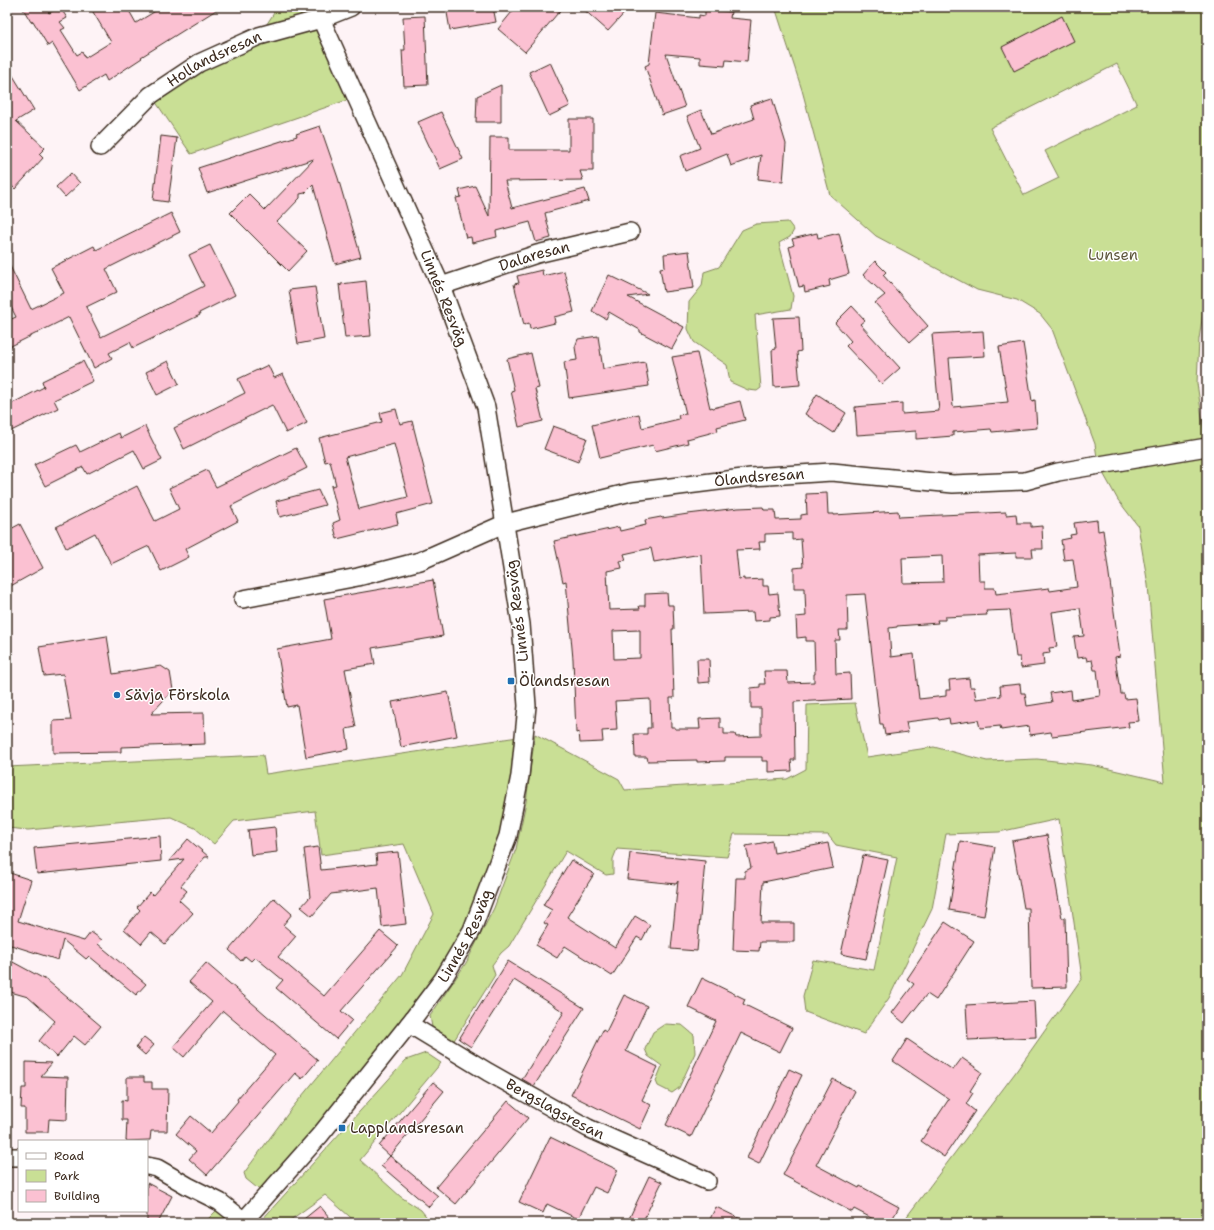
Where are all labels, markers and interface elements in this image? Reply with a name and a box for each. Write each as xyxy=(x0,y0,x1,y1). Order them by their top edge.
street label: Hollandsresan xyxy=(163,26,265,92)
street label: Dalaresan xyxy=(496,237,572,276)
park label: Lunsen xyxy=(1088,245,1138,265)
street label: Linnés Resväg xyxy=(416,247,472,349)
street label: Ölandsresan xyxy=(713,464,805,492)
street label: Linnés Resväg xyxy=(501,559,533,663)
place label: Ölandsresan xyxy=(519,671,610,691)
marker: Ölandsresan xyxy=(506,676,516,686)
place label: Sävja Förskola xyxy=(125,685,230,705)
marker: Sävja Förskola xyxy=(112,690,122,700)
street label: Linnés Resväg xyxy=(433,886,497,986)
street label: Bergslagsresan xyxy=(502,1074,607,1144)
place label: Lapplandsresan xyxy=(350,1118,464,1138)
marker: Lapplandsresan xyxy=(337,1123,347,1133)
legend xyxy=(18,1140,148,1212)
text: Road xyxy=(54,1148,85,1164)
text: Park xyxy=(54,1168,80,1184)
text: Building xyxy=(54,1188,100,1204)

